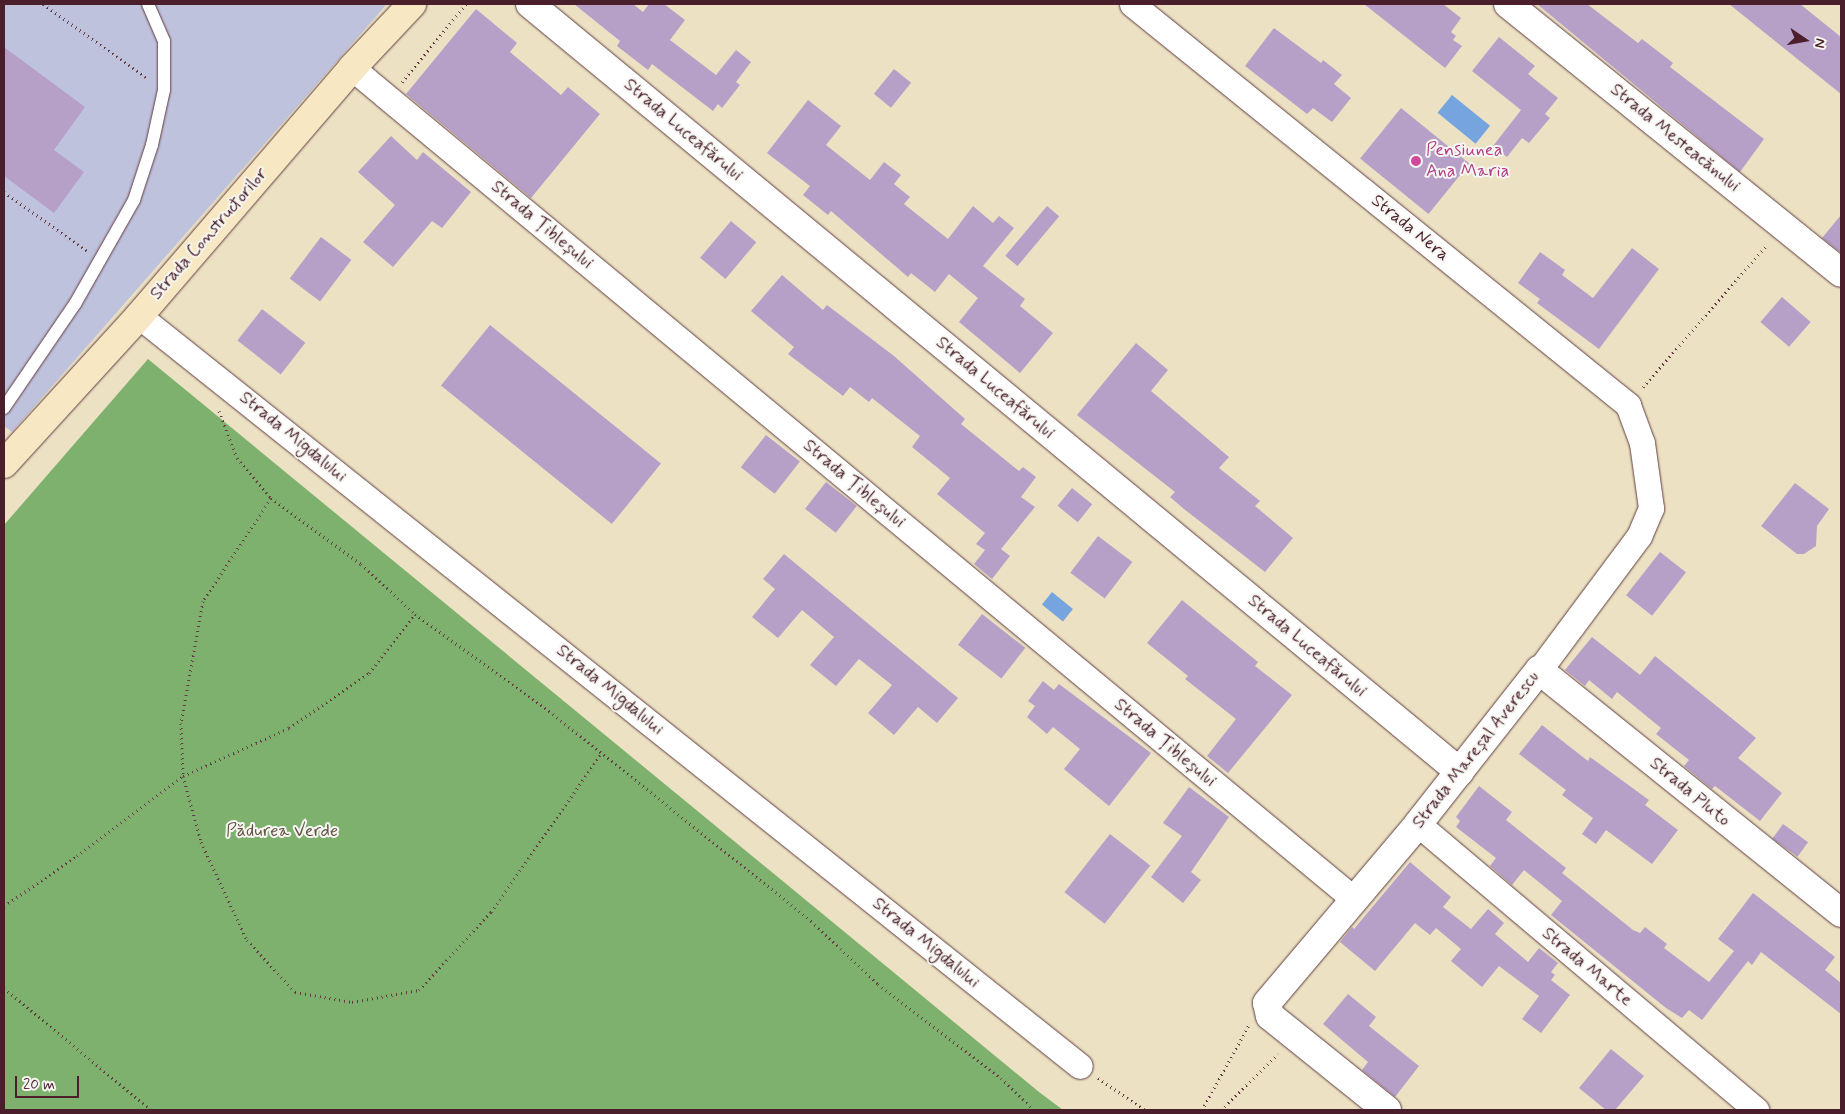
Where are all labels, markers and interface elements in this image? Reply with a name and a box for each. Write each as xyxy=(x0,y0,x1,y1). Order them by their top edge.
north arrow xyxy=(1780,15,1830,65)
text: N xyxy=(1810,37,1829,50)
street label: Strada Luceafărului xyxy=(619,74,747,186)
street label: Strada Mesteacănului xyxy=(1606,79,1744,197)
place label: Pensiunea Ana Maria xyxy=(1426,140,1508,182)
marker: Pensiunea Ana Maria xyxy=(1410,155,1422,167)
street label: Strada Constructorilor xyxy=(146,164,272,304)
street label: Strada Țibleșului xyxy=(487,176,597,274)
street label: Strada Nera xyxy=(1367,191,1453,265)
street label: Strada Luceafărului xyxy=(931,332,1059,444)
street label: Strada Migdalului xyxy=(234,386,352,488)
street label: Strada Țibleșului xyxy=(799,435,909,533)
street label: Strada Luceafărului xyxy=(1243,590,1371,702)
street label: Strada Migdalului xyxy=(551,639,669,741)
street label: Strada Mareșal Averescu xyxy=(1410,669,1542,831)
street label: Strada Țibleșului xyxy=(1110,694,1220,792)
street label: Strada Pluto xyxy=(1647,754,1733,830)
park label: Pădurea Verde xyxy=(226,820,338,842)
street label: Strada Migdalului xyxy=(867,892,985,994)
street label: Strada Marte xyxy=(1540,925,1634,1009)
scale bar xyxy=(18,1066,81,1098)
text: 20 m xyxy=(23,1075,55,1095)

